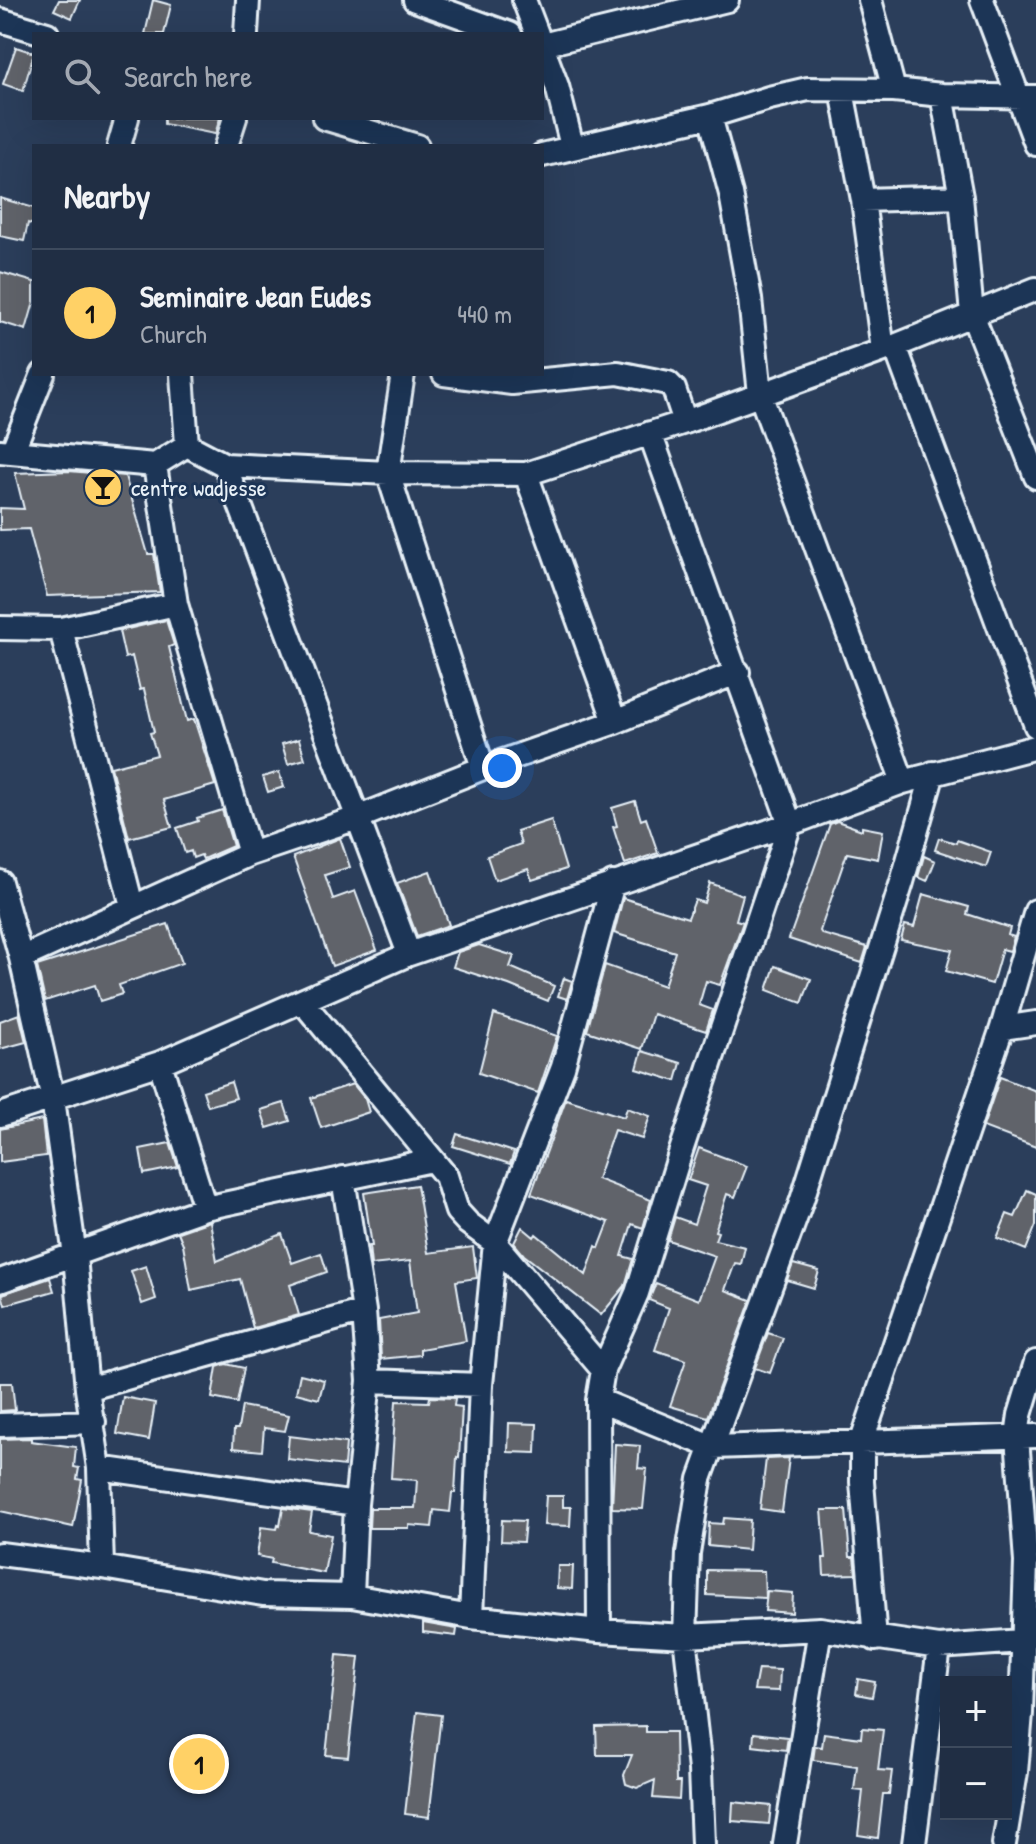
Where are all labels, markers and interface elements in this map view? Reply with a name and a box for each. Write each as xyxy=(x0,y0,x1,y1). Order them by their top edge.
search box xyxy=(32,32,544,120)
icon: search xyxy=(60,54,104,98)
text: Search here xyxy=(124,56,252,96)
text: Nearby xyxy=(64,173,150,219)
text: Seminaire Jean Eudes xyxy=(140,276,371,316)
text: 1 xyxy=(85,296,95,331)
text: 440 m xyxy=(457,296,512,331)
text: Church xyxy=(140,316,207,351)
bar icon: centre wadjesse xyxy=(82,466,124,508)
place label: centre wadjesse xyxy=(131,471,267,503)
your location xyxy=(482,748,522,788)
map controls xyxy=(940,1676,1012,1820)
button: + xyxy=(940,1676,1012,1748)
pin: 1 xyxy=(173,1734,225,1794)
button: − xyxy=(940,1748,1012,1820)

